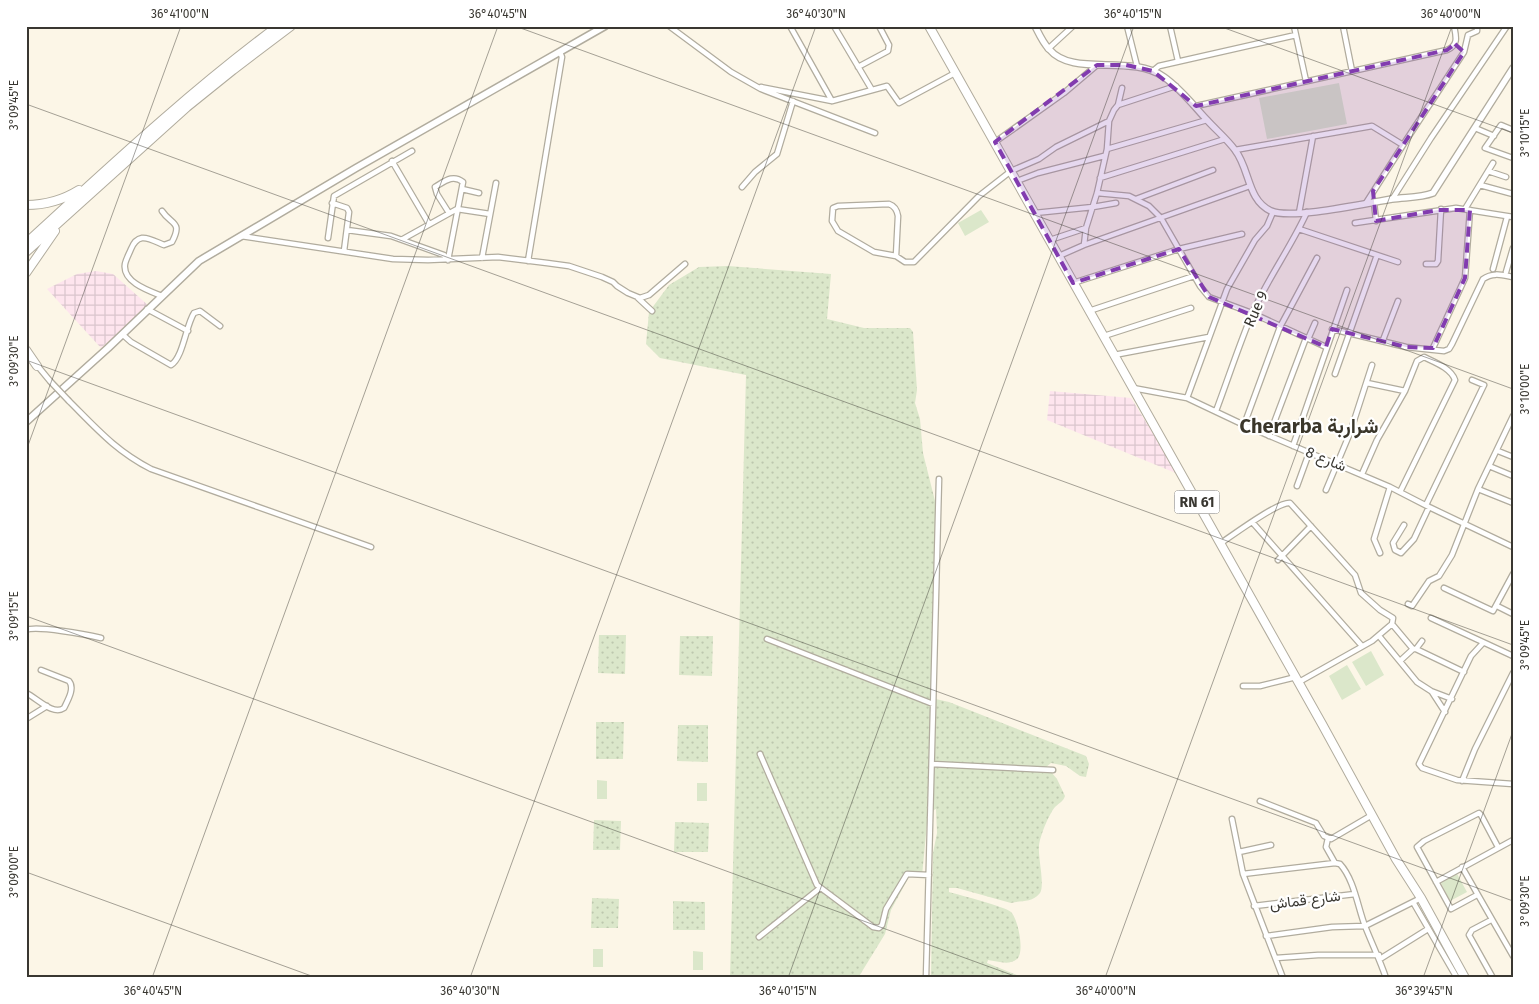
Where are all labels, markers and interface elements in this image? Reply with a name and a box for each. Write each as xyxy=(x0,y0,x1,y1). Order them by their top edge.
text: 36°41'00"N xyxy=(151,7,209,21)
text: 36°40'45"N xyxy=(469,7,527,21)
text: 36°40'30"N xyxy=(786,7,846,21)
text: 36°40'15"N xyxy=(1104,7,1162,21)
text: 36°40'00"N xyxy=(1421,7,1481,21)
text: 3°09'45"E xyxy=(7,80,21,130)
text: 3°10'15"E xyxy=(1518,109,1532,157)
street label: Rue 9 xyxy=(1240,288,1272,330)
text: 3°09'30"E xyxy=(7,335,21,387)
text: 3°10'00"E xyxy=(1518,363,1532,415)
district label: Cherarba شراربة xyxy=(1240,414,1378,439)
street label: شارع 8 xyxy=(1302,443,1349,477)
road number: RN 61 xyxy=(1174,491,1220,514)
text: 3°09'15"E xyxy=(7,591,21,641)
text: 3°09'45"E xyxy=(1518,620,1532,670)
text: 3°09'00"E xyxy=(7,846,21,898)
text: 3°09'30"E xyxy=(1518,875,1532,927)
street label: شارع قماش xyxy=(1269,887,1342,915)
text: 36°40'45"N xyxy=(124,984,182,998)
text: 36°40'30"N xyxy=(440,984,500,998)
text: 36°40'15"N xyxy=(759,984,817,998)
text: 36°40'00"N xyxy=(1076,984,1136,998)
text: 36°39'45"N xyxy=(1395,984,1453,998)

